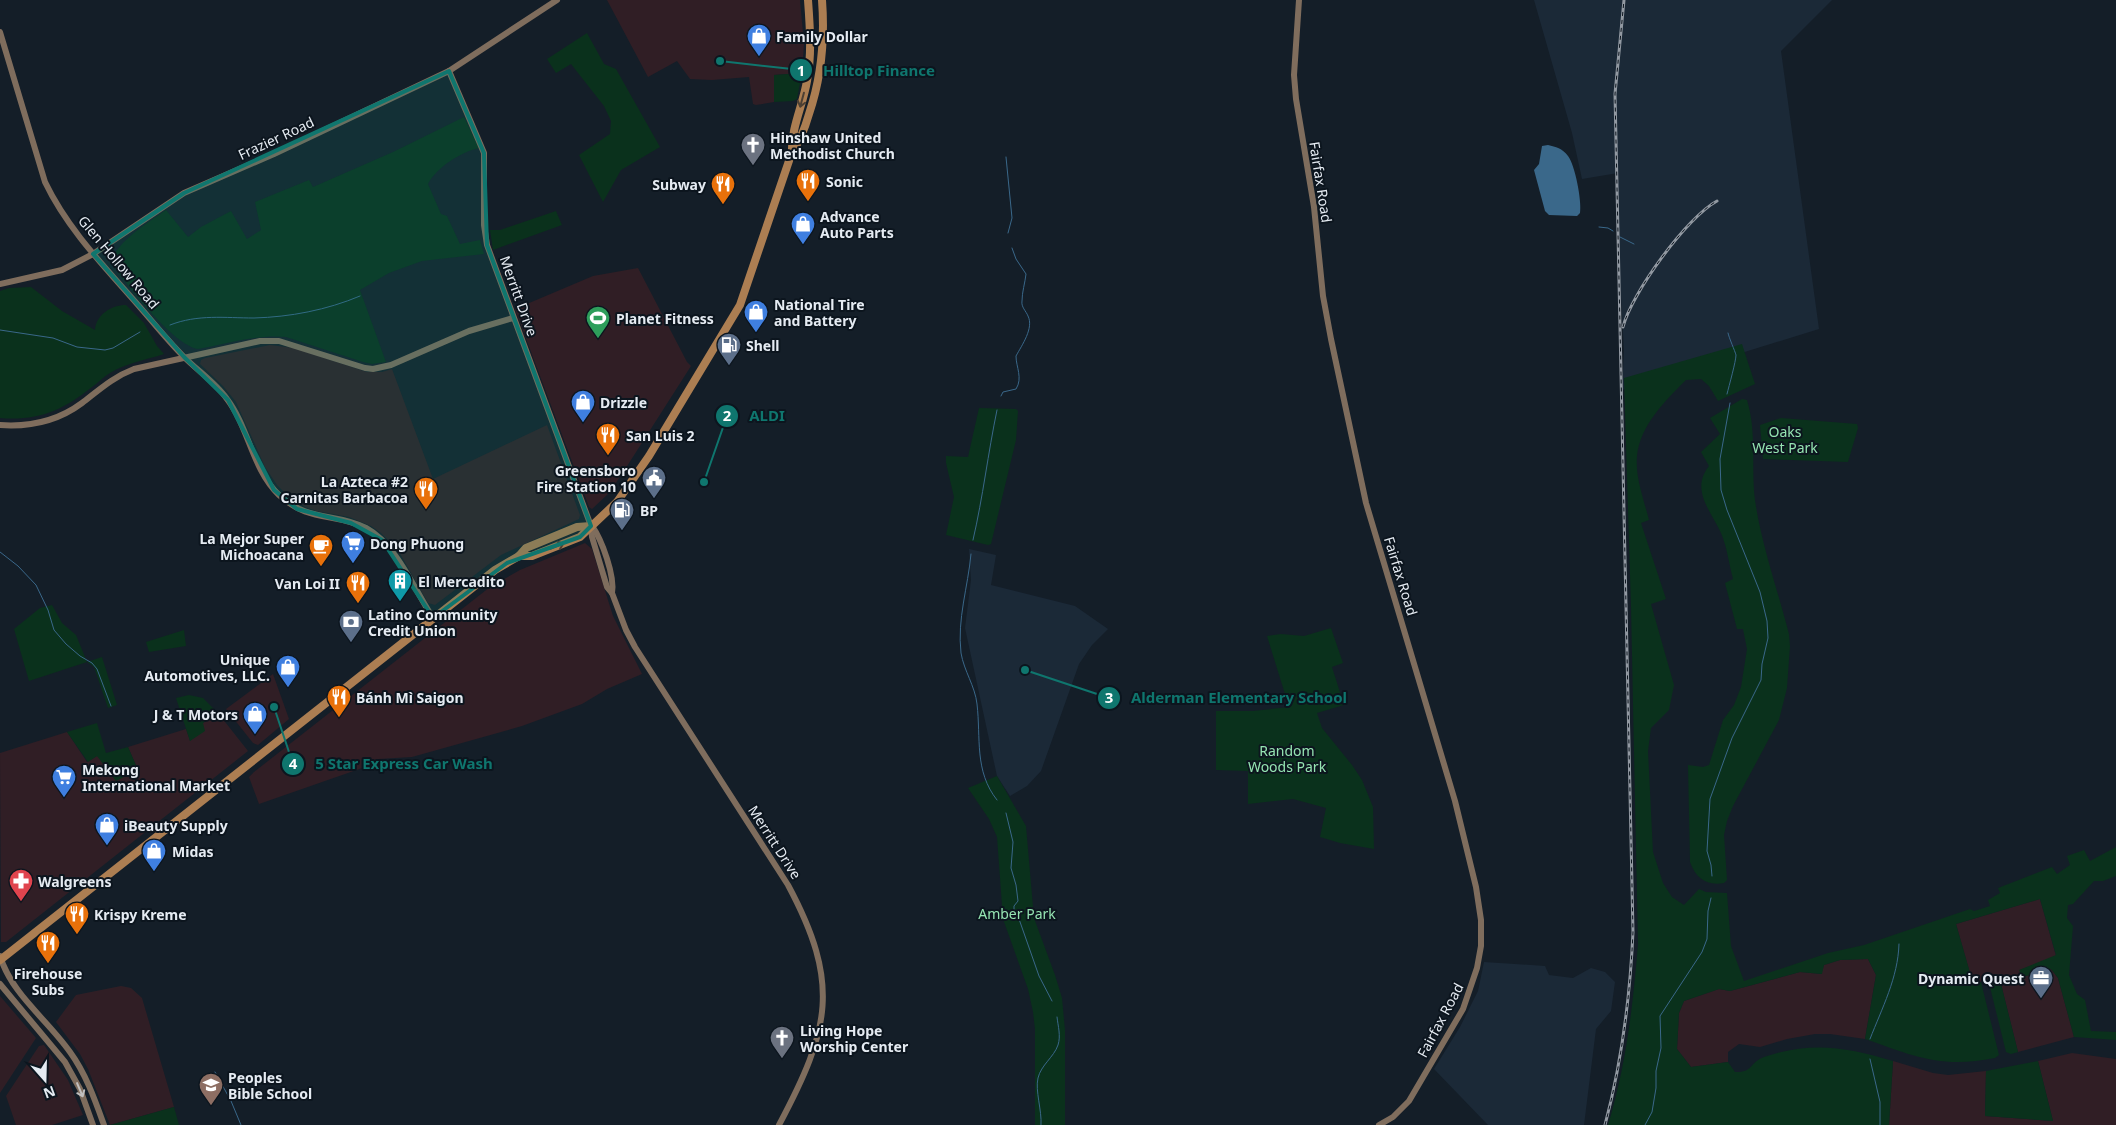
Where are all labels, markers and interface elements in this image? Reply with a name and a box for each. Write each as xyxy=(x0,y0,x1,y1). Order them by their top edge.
shop icon: Family Dollar xyxy=(746,23,772,57)
place label: Family Dollar xyxy=(776,27,868,46)
callout: Hilltop Finance xyxy=(788,55,945,85)
text: 1 xyxy=(797,60,805,80)
text: Hilltop Finance xyxy=(823,60,935,80)
one-way arrow xyxy=(797,92,807,108)
street label: Frazier Road xyxy=(235,112,317,164)
place label: Hinshaw United Methodist Church xyxy=(770,128,895,163)
church icon: Hinshaw United Methodist Church xyxy=(740,132,766,166)
street label: Fairfax Road xyxy=(1305,140,1337,224)
restaurant icon: Sonic xyxy=(795,168,821,202)
restaurant icon: Subway xyxy=(710,171,736,205)
place label: Sonic xyxy=(826,172,863,191)
place label: Subway xyxy=(652,175,706,194)
place label: Advance Auto Parts xyxy=(820,207,894,242)
street label: Glen Hollow Road xyxy=(74,211,164,313)
shop icon: Advance Auto Parts xyxy=(790,211,816,245)
street label: Merritt Drive xyxy=(496,253,542,339)
place label: National Tire and Battery xyxy=(774,295,865,330)
shop icon: National Tire and Battery xyxy=(743,299,769,333)
sports icon: Planet Fitness xyxy=(585,305,611,339)
place label: Planet Fitness xyxy=(616,309,714,328)
fuel station icon: Shell xyxy=(716,332,742,366)
place label: Shell xyxy=(746,336,780,355)
shop icon: Drizzle xyxy=(570,389,596,423)
place label: Drizzle xyxy=(600,393,647,412)
callout: ALDI xyxy=(714,401,795,431)
text: 2 xyxy=(723,405,732,425)
text: ALDI xyxy=(749,405,785,425)
restaurant icon: San Luis 2 xyxy=(595,422,621,456)
park label: Oaks West Park xyxy=(1752,422,1818,457)
place label: San Luis 2 xyxy=(626,426,695,445)
place label: Greensboro Fire Station 10 xyxy=(536,461,636,496)
public building icon: Greensboro Fire Station 10 xyxy=(641,465,667,499)
place label: La Azteca #2 Carnitas Barbacoa xyxy=(280,472,408,507)
restaurant icon: La Azteca #2 Carnitas Barbacoa xyxy=(413,476,439,510)
fuel station icon: BP xyxy=(609,497,635,531)
place label: BP xyxy=(640,501,658,520)
place label: La Mejor Super Michoacana xyxy=(199,529,305,564)
supermarket icon: Dong Phuong xyxy=(340,530,366,564)
cafe icon: La Mejor Super Michoacana xyxy=(308,533,334,567)
place label: Dong Phuong xyxy=(370,534,464,553)
street label: Fairfax Road xyxy=(1380,534,1422,618)
one-way arrow xyxy=(549,541,564,550)
building icon: El Mercadito xyxy=(387,568,413,602)
restaurant icon: Van Loi II xyxy=(345,570,371,604)
place label: El Mercadito xyxy=(418,572,505,591)
place label: Van Loi II xyxy=(275,574,340,593)
place label: Latino Community Credit Union xyxy=(368,605,497,640)
bank icon: Latino Community Credit Union xyxy=(338,609,364,643)
place label: Unique Automotives, LLC. xyxy=(144,650,270,685)
shop icon: Unique Automotives, LLC. xyxy=(275,654,301,688)
callout: Alderman Elementary School xyxy=(1096,683,1357,713)
restaurant icon: Bánh Mì Saigon xyxy=(326,684,352,718)
text: 3 xyxy=(1105,687,1113,707)
text: Alderman Elementary School xyxy=(1131,687,1347,707)
place label: Bánh Mì Saigon xyxy=(356,688,464,707)
shop icon: J & T Motors xyxy=(242,701,268,735)
place label: J & T Motors xyxy=(152,705,238,724)
park label: Random Woods Park xyxy=(1248,741,1327,776)
callout: 5 Star Express Car Wash xyxy=(280,749,503,779)
text: 4 xyxy=(289,753,298,773)
text: 5 Star Express Car Wash xyxy=(315,753,493,773)
place label: Mekong International Market xyxy=(82,760,230,795)
supermarket icon: Mekong International Market xyxy=(51,764,77,798)
street label: Merritt Drive xyxy=(744,802,806,883)
shop icon: iBeauty Supply xyxy=(94,812,120,846)
place label: iBeauty Supply xyxy=(124,816,228,835)
shop icon: Midas xyxy=(141,838,167,872)
place label: Midas xyxy=(172,842,214,861)
pharmacy icon: Walgreens xyxy=(8,868,34,902)
place label: Walgreens xyxy=(38,872,112,891)
restaurant icon: Krispy Kreme xyxy=(64,901,90,935)
park label: Amber Park xyxy=(978,904,1056,923)
place label: Krispy Kreme xyxy=(94,905,187,924)
restaurant icon: Firehouse Subs xyxy=(35,930,61,964)
place label: Firehouse Subs xyxy=(14,964,82,999)
office icon: Dynamic Quest xyxy=(2028,965,2054,999)
place label: Dynamic Quest xyxy=(1918,969,2024,988)
street label: Fairfax Road xyxy=(1412,979,1468,1061)
place label: Living Hope Worship Center xyxy=(800,1021,909,1056)
church icon: Living Hope Worship Center xyxy=(769,1025,795,1059)
north arrow xyxy=(20,1055,70,1105)
place label: Peoples Bible School xyxy=(228,1068,312,1103)
school or university icon: Peoples Bible School xyxy=(198,1072,224,1106)
text: N xyxy=(41,1082,58,1104)
one-way arrow xyxy=(76,1082,85,1097)

